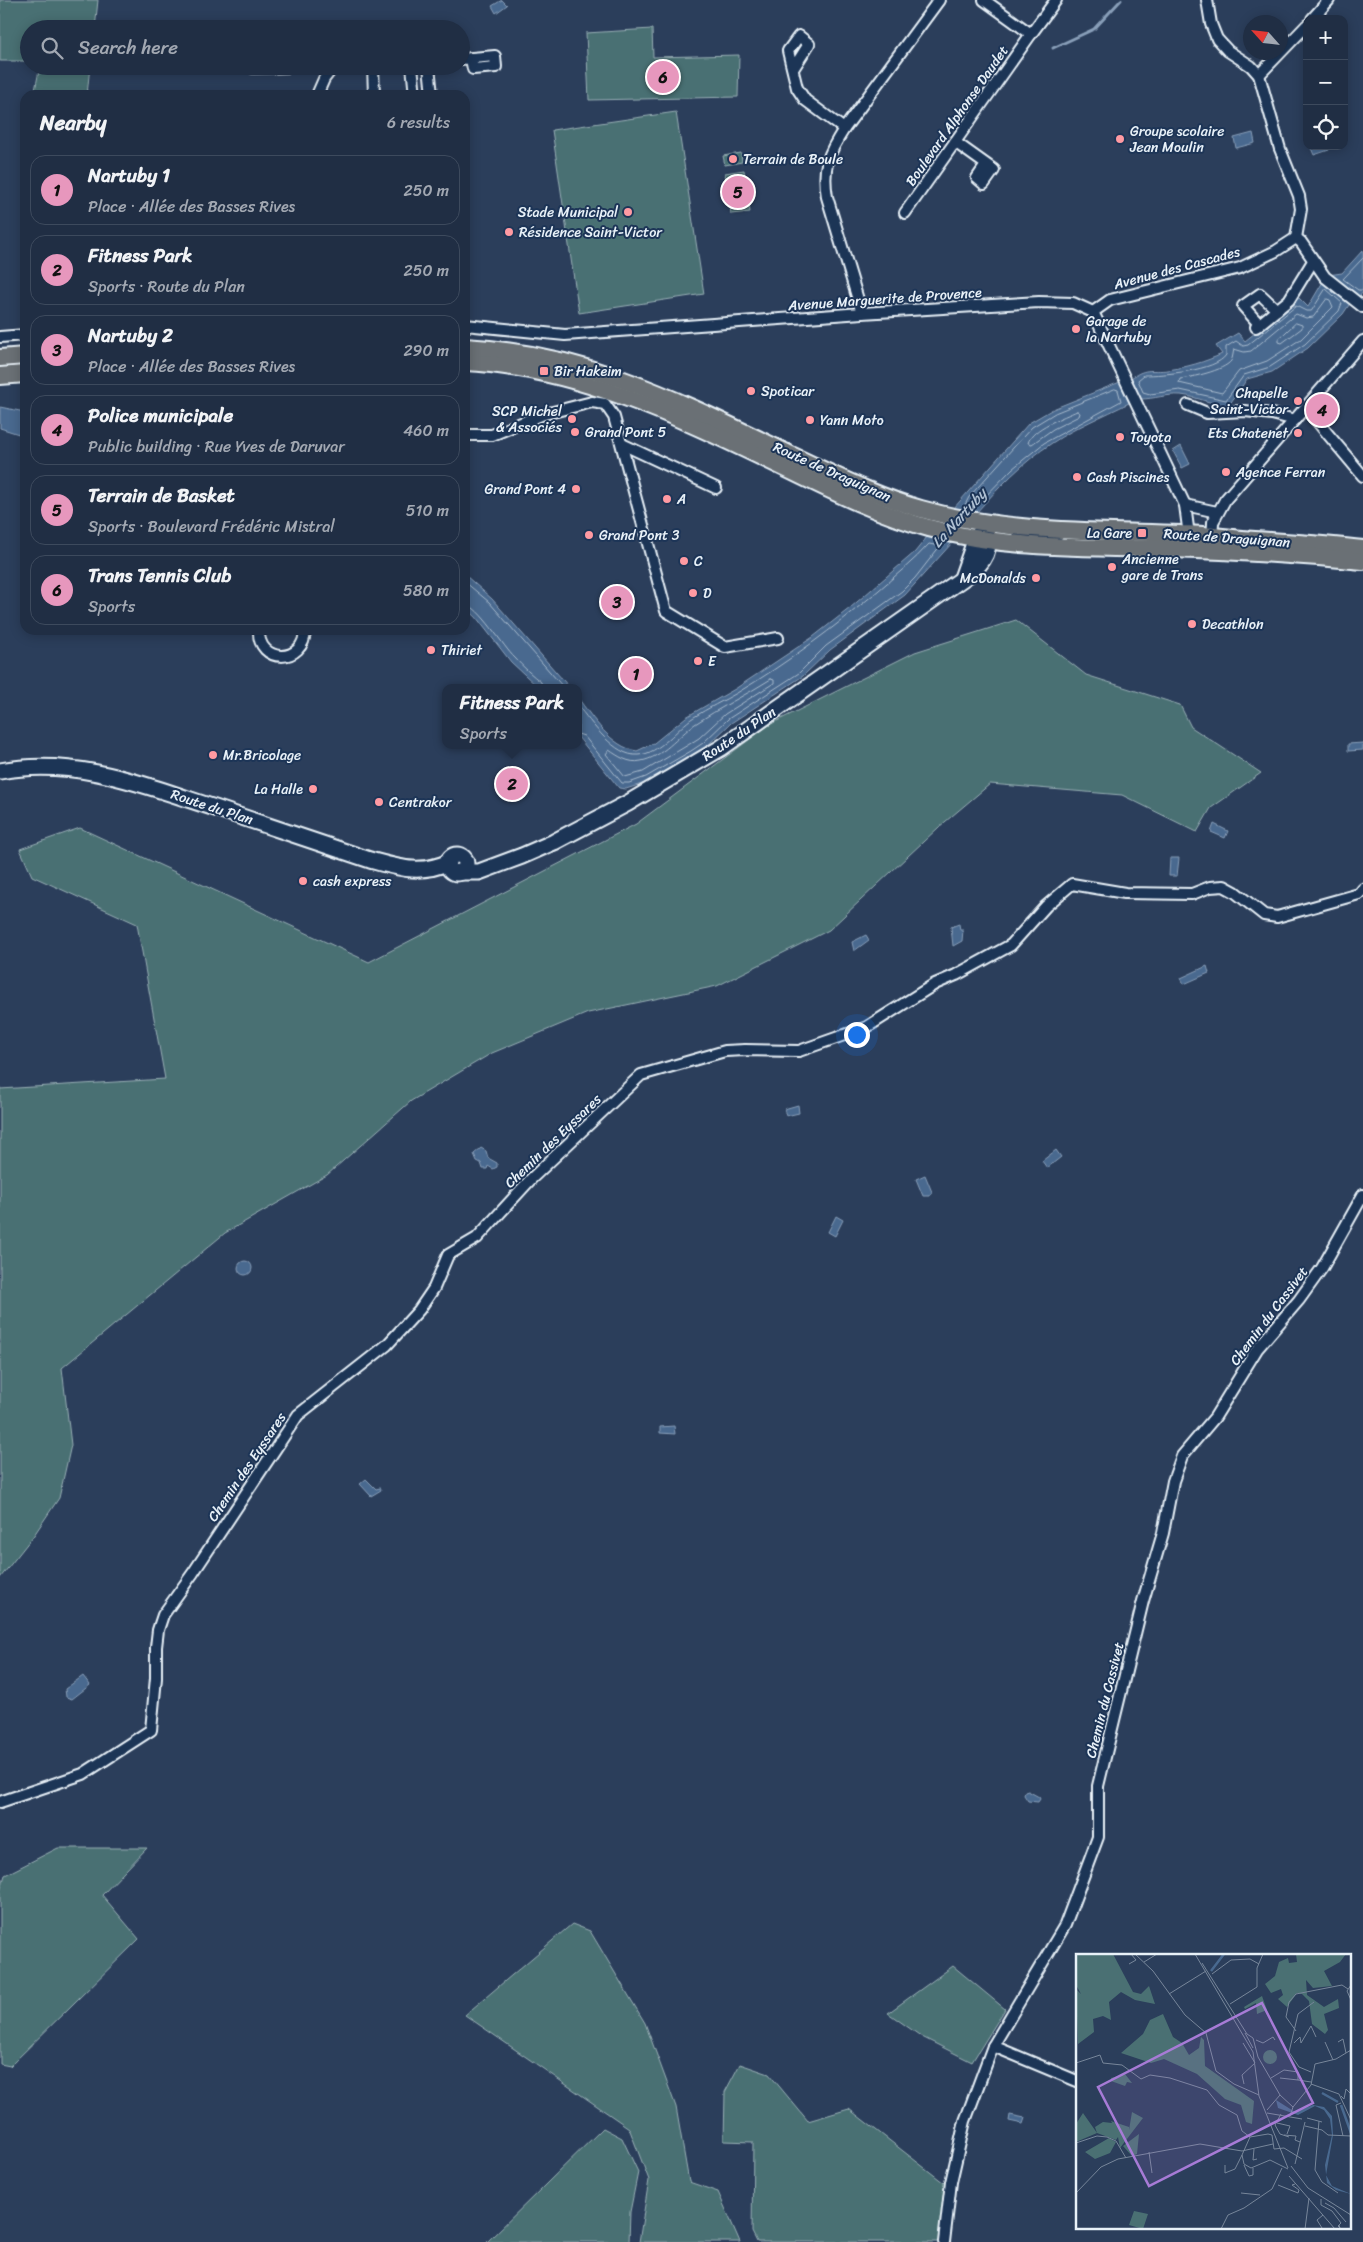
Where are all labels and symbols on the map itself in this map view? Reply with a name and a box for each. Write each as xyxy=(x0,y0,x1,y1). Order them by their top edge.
north arrow xyxy=(1243,15,1288,60)
street label: Boulevard Alphonse Daudet xyxy=(899,40,1015,192)
pin: 6 xyxy=(647,58,679,96)
place label: Groupe scolaire Jean Moulin xyxy=(1129,119,1225,160)
marker: Groupe scolaire Jean Moulin xyxy=(1114,133,1126,145)
place label: Terrain de Boule xyxy=(743,147,843,172)
marker: Terrain de Boule xyxy=(727,153,739,165)
pin: 5 xyxy=(722,173,754,211)
place label: Stade Municipal xyxy=(518,200,619,225)
marker: Stade Municipal xyxy=(622,206,634,218)
place label: Résidence Saint-Victor xyxy=(519,220,663,245)
marker: Résidence Saint-Victor xyxy=(503,226,515,238)
street label: Avenue des Cascades xyxy=(1110,239,1244,297)
street label: Avenue Marguerite de Provence xyxy=(786,280,983,318)
place label: Garage de la Nartuby xyxy=(1086,309,1152,350)
marker: Garage de la Nartuby xyxy=(1070,323,1082,335)
place label: Bir Hakeim xyxy=(554,359,622,384)
marker: Bir Hakeim xyxy=(538,365,550,377)
place label: Spoticar xyxy=(761,379,815,404)
place label: Chapelle Saint-Victor xyxy=(1210,381,1289,422)
marker: Spoticar xyxy=(745,385,757,397)
pin: 4 xyxy=(1306,391,1338,429)
marker: Chapelle Saint-Victor xyxy=(1292,395,1304,407)
place label: SCP Michel & Associés xyxy=(492,399,563,440)
place label: Yann Moto xyxy=(820,408,884,433)
marker: SCP Michel & Associés xyxy=(566,413,578,425)
marker: Yann Moto xyxy=(804,414,816,426)
place label: Grand Pont 5 xyxy=(585,420,667,445)
place label: Ets Chatenet xyxy=(1208,421,1289,446)
place label: Toyota xyxy=(1130,425,1171,450)
marker: Grand Pont 5 xyxy=(569,426,581,438)
marker: Ets Chatenet xyxy=(1292,427,1304,439)
marker: Toyota xyxy=(1114,431,1126,443)
street label: Route de Draguignan xyxy=(769,435,895,509)
place label: Agence Ferran xyxy=(1235,460,1326,485)
place label: Cash Piscines xyxy=(1087,465,1170,490)
marker: Agence Ferran xyxy=(1220,466,1232,478)
marker: Cash Piscines xyxy=(1071,471,1083,483)
place label: Grand Pont 4 xyxy=(485,477,566,502)
water label: La Nartuby xyxy=(925,481,995,554)
marker: Grand Pont 4 xyxy=(570,483,582,495)
place label: A xyxy=(676,487,686,512)
marker: A xyxy=(661,493,673,505)
place label: La Gare xyxy=(1087,521,1132,546)
street label: Route de Draguignan xyxy=(1163,521,1291,555)
place label: Grand Pont 3 xyxy=(599,523,680,548)
marker: La Gare xyxy=(1136,527,1148,539)
marker: Grand Pont 3 xyxy=(583,529,595,541)
place label: Ancienne gare de Trans xyxy=(1121,547,1203,588)
place label: C xyxy=(694,549,703,574)
marker: C xyxy=(678,555,690,567)
marker: Ancienne gare de Trans xyxy=(1106,561,1118,573)
place label: McDonalds xyxy=(960,566,1027,591)
marker: McDonalds xyxy=(1030,572,1042,584)
place label: D xyxy=(703,581,712,606)
pin: 3 xyxy=(601,583,633,621)
marker: D xyxy=(687,587,699,599)
place label: Decathlon xyxy=(1202,612,1264,637)
marker: Decathlon xyxy=(1186,618,1198,630)
place label: Thiriet xyxy=(441,638,483,663)
marker: Thiriet xyxy=(425,644,437,656)
place label: E xyxy=(708,649,717,674)
pin: 1 xyxy=(620,655,652,693)
marker: E xyxy=(692,655,704,667)
street label: Route du Plan xyxy=(697,700,782,768)
place label: Mr.Bricolage xyxy=(223,743,301,768)
marker: Mr.Bricolage xyxy=(207,749,219,761)
pin: 2 xyxy=(496,765,528,803)
place label: La Halle xyxy=(254,777,303,802)
street label: Route du Plan xyxy=(168,782,257,832)
marker: La Halle xyxy=(307,783,319,795)
place label: Centrakor xyxy=(389,790,453,815)
marker: Centrakor xyxy=(373,796,385,808)
place label: cash express xyxy=(313,869,392,894)
marker: cash express xyxy=(297,875,309,887)
your location xyxy=(844,1022,870,1048)
street label: Chemin des Eyssares xyxy=(498,1087,608,1194)
street label: Chemin du Cassivet xyxy=(1223,1261,1315,1371)
street label: Chemin des Eyssares xyxy=(201,1407,293,1527)
street label: Chemin du Cassivet xyxy=(1078,1639,1132,1761)
inset map xyxy=(1076,1954,1350,2230)

